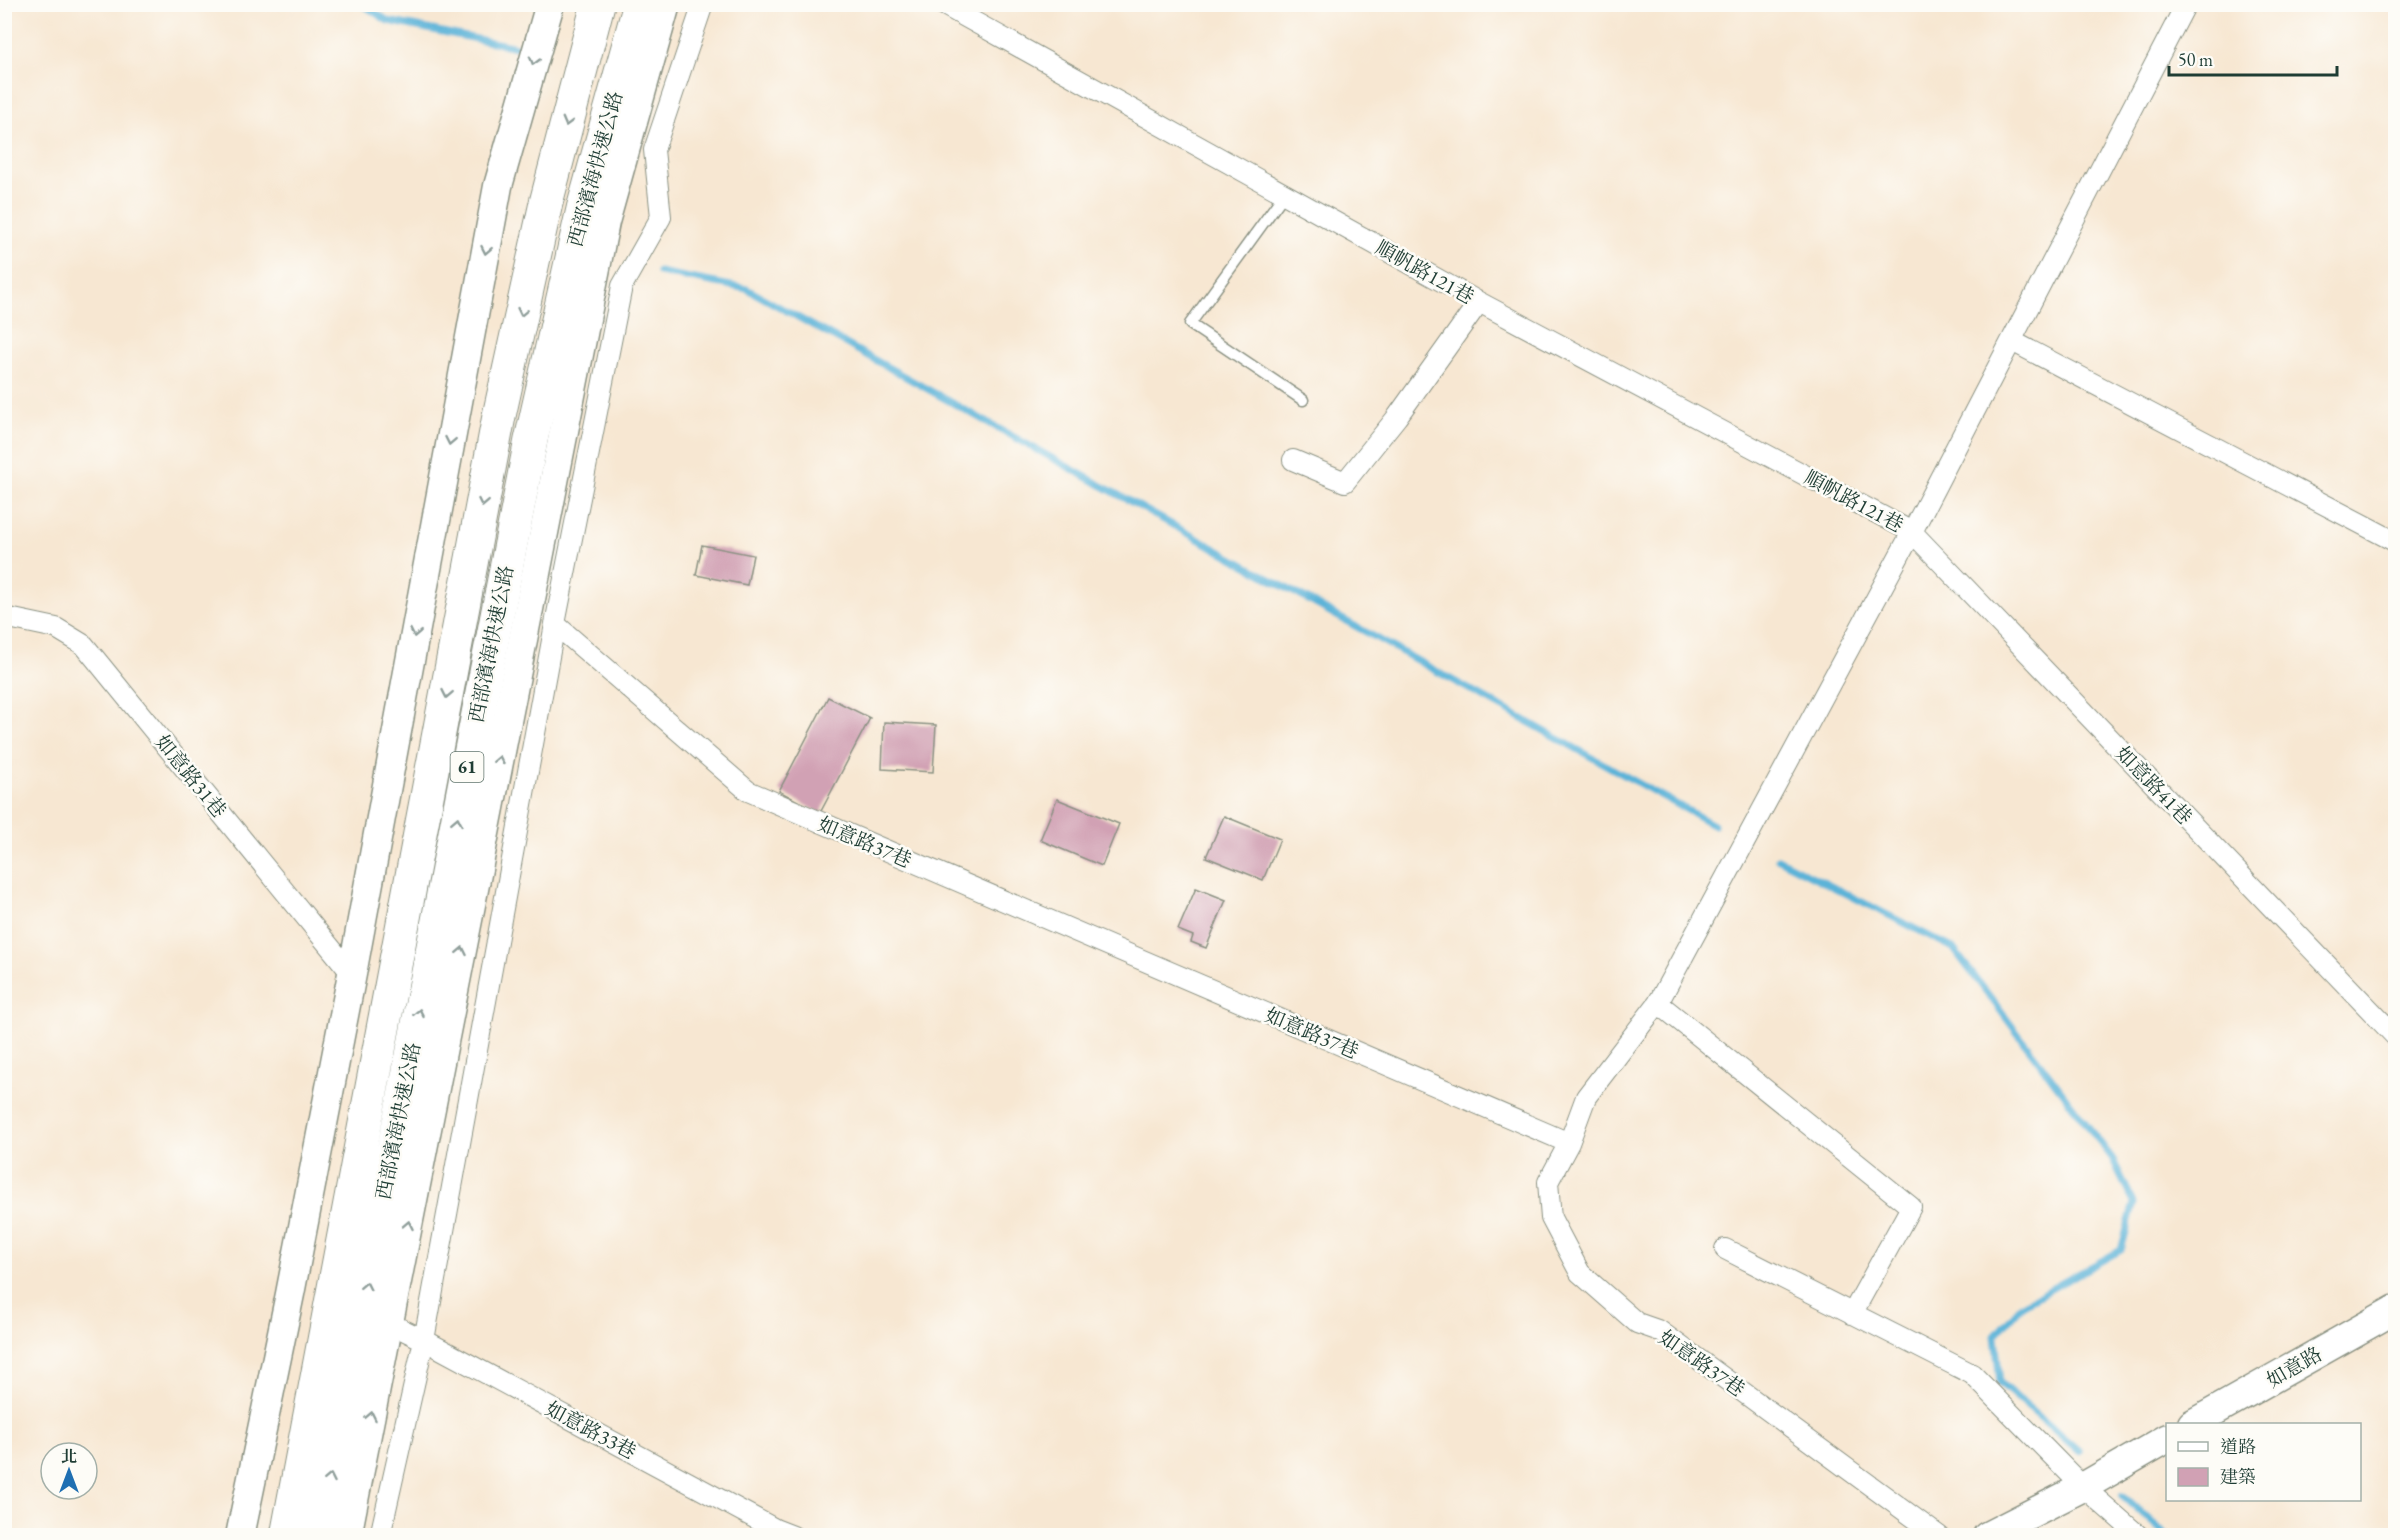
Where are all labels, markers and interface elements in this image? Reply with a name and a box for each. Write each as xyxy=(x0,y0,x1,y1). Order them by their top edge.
scale bar xyxy=(2169,39,2337,77)
text: 50 m xyxy=(2178,48,2213,71)
one-way arrow xyxy=(529,55,541,66)
street label: 西部濱海快速公路 xyxy=(562,88,628,250)
one-way arrow xyxy=(562,116,574,127)
street label: 順帆路121巷 xyxy=(1371,234,1479,310)
one-way arrow xyxy=(480,244,493,254)
one-way arrow xyxy=(516,306,529,316)
one-way arrow xyxy=(445,437,457,446)
street label: 順帆路121巷 xyxy=(1800,464,1908,538)
one-way arrow xyxy=(477,497,490,507)
street label: 西部濱海快速公路 xyxy=(463,563,519,725)
one-way arrow xyxy=(409,628,422,638)
one-way arrow xyxy=(441,689,454,699)
street label: 如意路31巷 xyxy=(150,729,232,823)
street label: 如意路41巷 xyxy=(2110,740,2198,830)
road number: 61 xyxy=(450,752,484,782)
one-way arrow xyxy=(492,755,505,765)
street label: 如意路37巷 xyxy=(814,811,916,873)
one-way arrow xyxy=(450,816,463,826)
one-way arrow xyxy=(455,946,468,956)
street label: 如意路37巷 xyxy=(1261,1002,1363,1064)
one-way arrow xyxy=(412,1008,425,1018)
street label: 西部濱海快速公路 xyxy=(370,1040,426,1202)
one-way arrow xyxy=(401,1220,414,1230)
one-way arrow xyxy=(359,1282,372,1292)
street label: 如意路37巷 xyxy=(1654,1324,1750,1402)
street label: 如意路 xyxy=(2262,1341,2326,1393)
street label: 如意路33巷 xyxy=(541,1395,641,1465)
one-way arrow xyxy=(364,1412,377,1422)
legend xyxy=(2166,1423,2361,1501)
text: 道路 xyxy=(2220,1435,2256,1458)
north arrow xyxy=(39,1441,99,1501)
text: 北 xyxy=(61,1446,77,1467)
text: 建築 xyxy=(2220,1465,2256,1488)
one-way arrow xyxy=(323,1473,336,1483)

